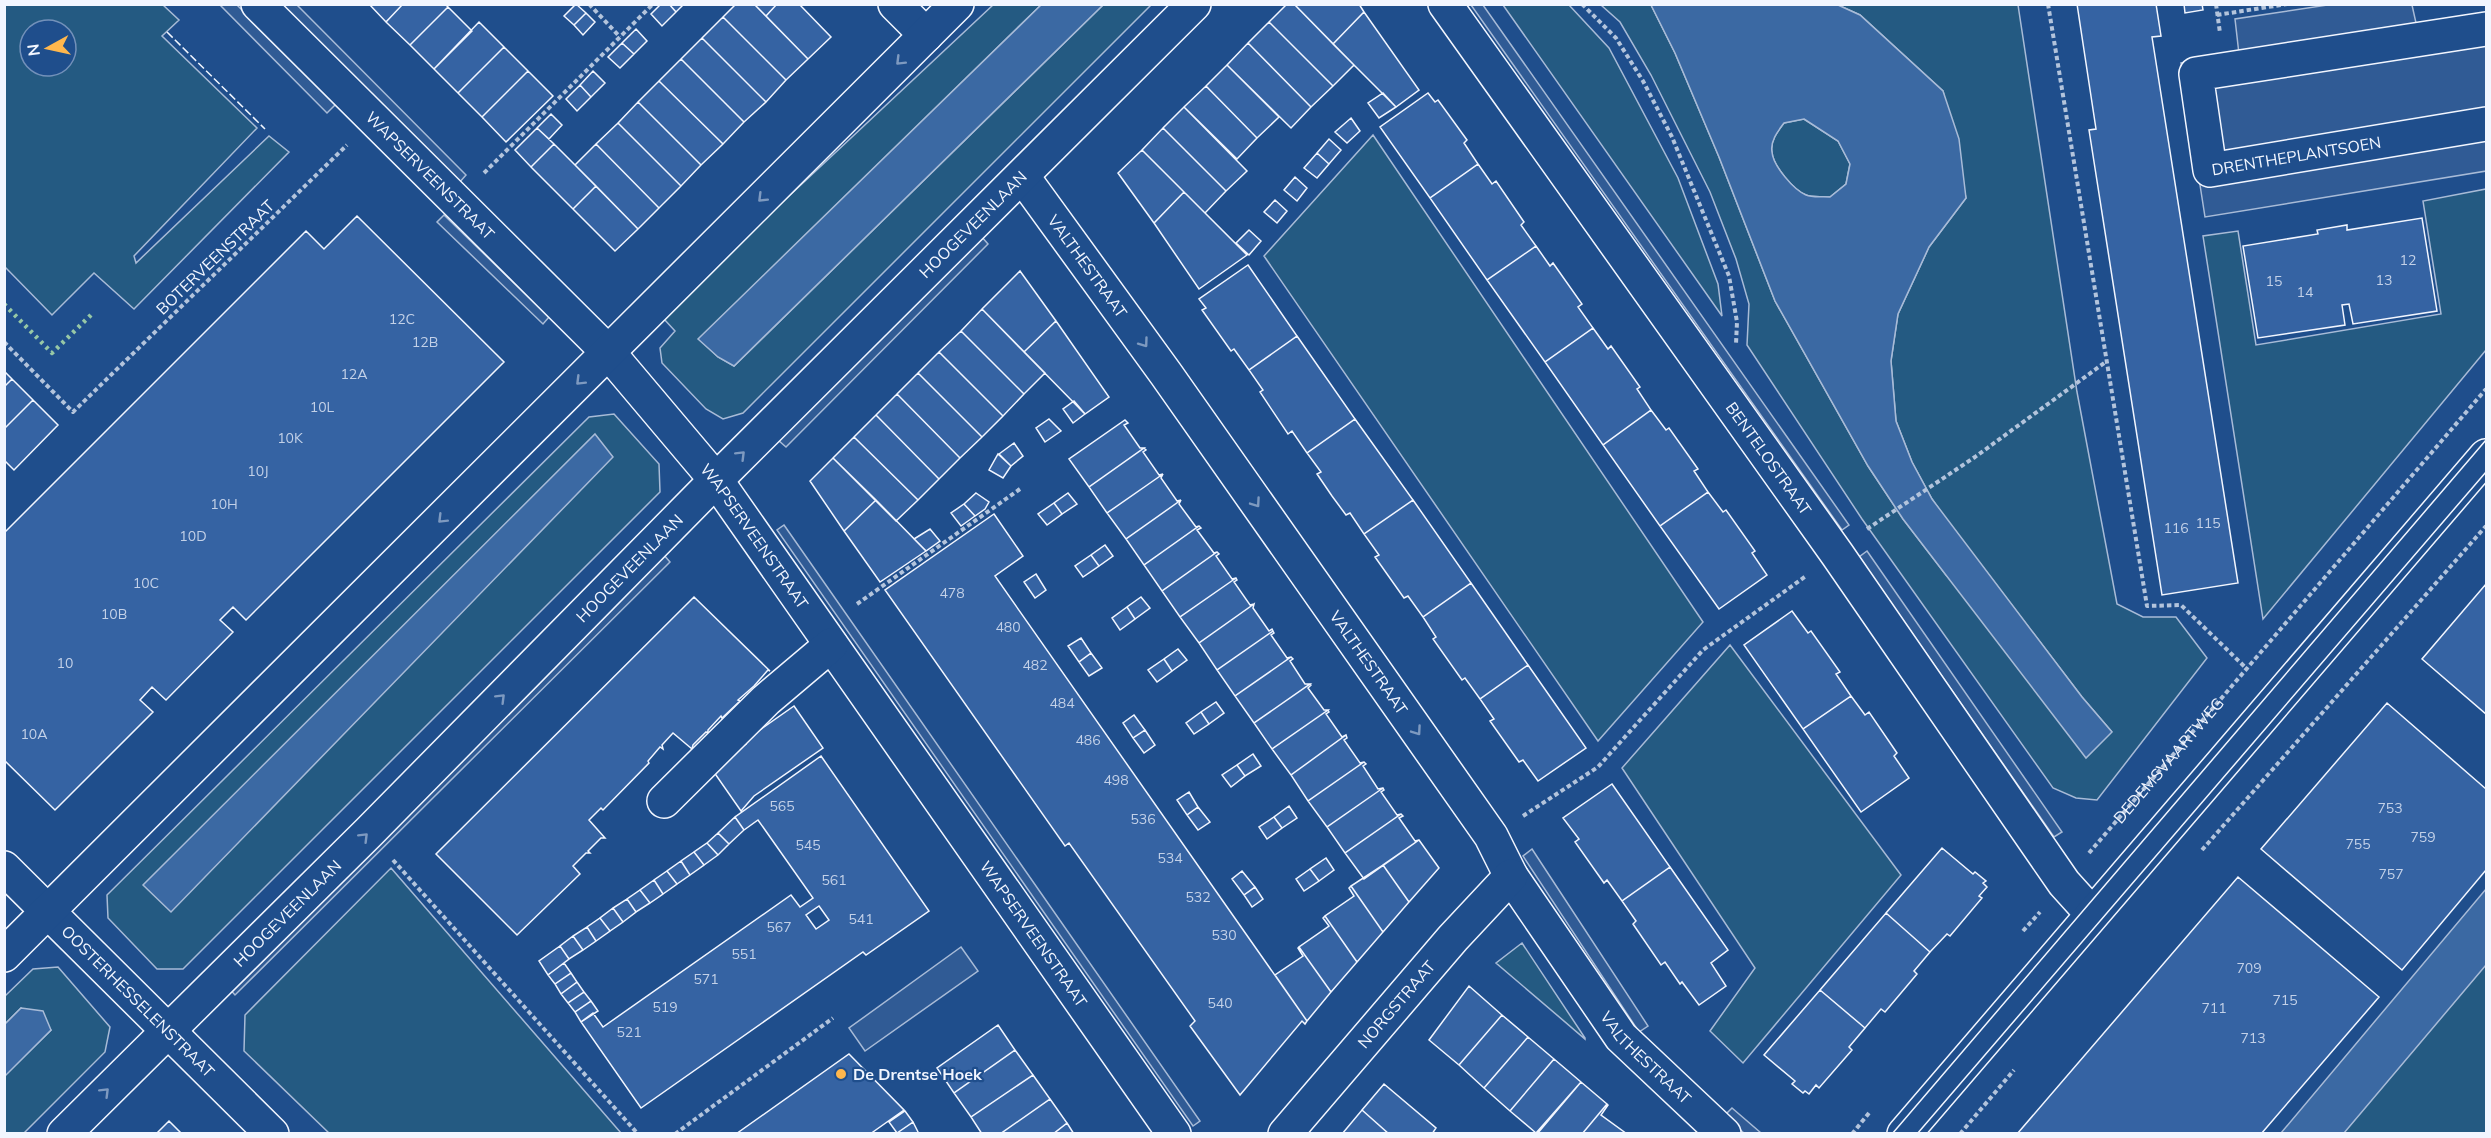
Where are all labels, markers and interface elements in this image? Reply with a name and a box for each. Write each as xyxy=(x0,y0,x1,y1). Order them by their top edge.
north arrow xyxy=(18,18,78,78)
text: N xyxy=(22,43,44,57)
one-way arrow xyxy=(897,53,908,64)
street label: WAPSERVEENSTRAAT xyxy=(362,107,499,244)
street label: DRENTHEPLANTSOEN xyxy=(2210,132,2382,180)
street label: HOOGEVEENLAAN xyxy=(915,166,1031,282)
one-way arrow xyxy=(759,191,770,202)
street label: BOTERVEENSTRAAT xyxy=(152,195,279,319)
street label: VALTHESTRAAT xyxy=(1044,211,1132,322)
house number: 12 xyxy=(2400,251,2416,269)
house number: 13 xyxy=(2376,271,2392,289)
house number: 15 xyxy=(2266,272,2282,290)
house number: 14 xyxy=(2297,283,2314,301)
house number: 12C xyxy=(389,310,415,328)
house number: 12B xyxy=(412,333,438,351)
one-way arrow xyxy=(1136,337,1147,348)
house number: 12A xyxy=(340,365,368,383)
one-way arrow xyxy=(576,374,587,384)
house number: 10L xyxy=(310,398,335,416)
street label: BENTELOSTRAAT xyxy=(1722,398,1816,519)
house number: 10K xyxy=(277,429,304,447)
one-way arrow xyxy=(734,452,745,462)
street label: WAPSERVEENSTRAAT xyxy=(696,459,813,613)
house number: 10J xyxy=(247,462,269,480)
house number: 10H xyxy=(210,495,238,513)
one-way arrow xyxy=(1249,496,1260,507)
street label: HOOGEVEENLAAN xyxy=(572,510,687,626)
one-way arrow xyxy=(439,511,450,522)
house number: 115 xyxy=(2195,514,2221,532)
house number: 116 xyxy=(2163,519,2189,537)
house number: 10D xyxy=(179,527,207,545)
house number: 10C xyxy=(133,574,159,592)
house number: 478 xyxy=(939,584,965,602)
house number: 10B xyxy=(101,605,127,623)
street label: VALTHESTRAAT xyxy=(1326,607,1412,718)
house number: 480 xyxy=(995,618,1021,636)
house number: 10 xyxy=(57,654,73,672)
house number: 482 xyxy=(1022,656,1048,674)
street label: DEDEMSVAARTWEG xyxy=(2109,693,2228,827)
house number: 484 xyxy=(1049,694,1075,712)
one-way arrow xyxy=(493,695,504,706)
one-way arrow xyxy=(1410,724,1421,735)
house number: 10A xyxy=(20,725,48,743)
house number: 486 xyxy=(1075,731,1101,749)
house number: 498 xyxy=(1103,771,1129,789)
house number: 565 xyxy=(769,797,795,815)
house number: 753 xyxy=(2377,799,2403,817)
house number: 536 xyxy=(1130,810,1156,828)
house number: 759 xyxy=(2410,828,2436,846)
one-way arrow xyxy=(356,834,367,845)
house number: 755 xyxy=(2345,835,2371,853)
house number: 545 xyxy=(795,836,821,854)
house number: 534 xyxy=(1157,849,1183,867)
street label: HOOGEVEENLAAN xyxy=(229,855,345,971)
street label: WAPSERVEENSTRAAT xyxy=(976,857,1092,1011)
house number: 757 xyxy=(2378,865,2404,883)
house number: 561 xyxy=(821,871,847,889)
house number: 532 xyxy=(1185,888,1211,906)
house number: 541 xyxy=(848,910,874,928)
house number: 567 xyxy=(766,918,792,936)
street label: OOSTERHESSELENSTRAAT xyxy=(57,921,219,1082)
house number: 530 xyxy=(1211,926,1237,944)
house number: 551 xyxy=(731,945,757,963)
street label: NORGSTRAAT xyxy=(1353,956,1440,1052)
house number: 709 xyxy=(2236,959,2262,977)
house number: 571 xyxy=(693,970,719,988)
house number: 715 xyxy=(2272,991,2298,1009)
house number: 540 xyxy=(1207,994,1233,1012)
house number: 519 xyxy=(652,998,678,1016)
house number: 711 xyxy=(2201,999,2227,1017)
street label: VALTHESTRAAT xyxy=(1596,1007,1696,1108)
house number: 521 xyxy=(616,1023,642,1041)
house number: 713 xyxy=(2240,1029,2266,1047)
place label: De Drentse Hoek xyxy=(853,1064,983,1084)
marker: De Drentse Hoek xyxy=(834,1067,848,1081)
one-way arrow xyxy=(98,1089,109,1100)

